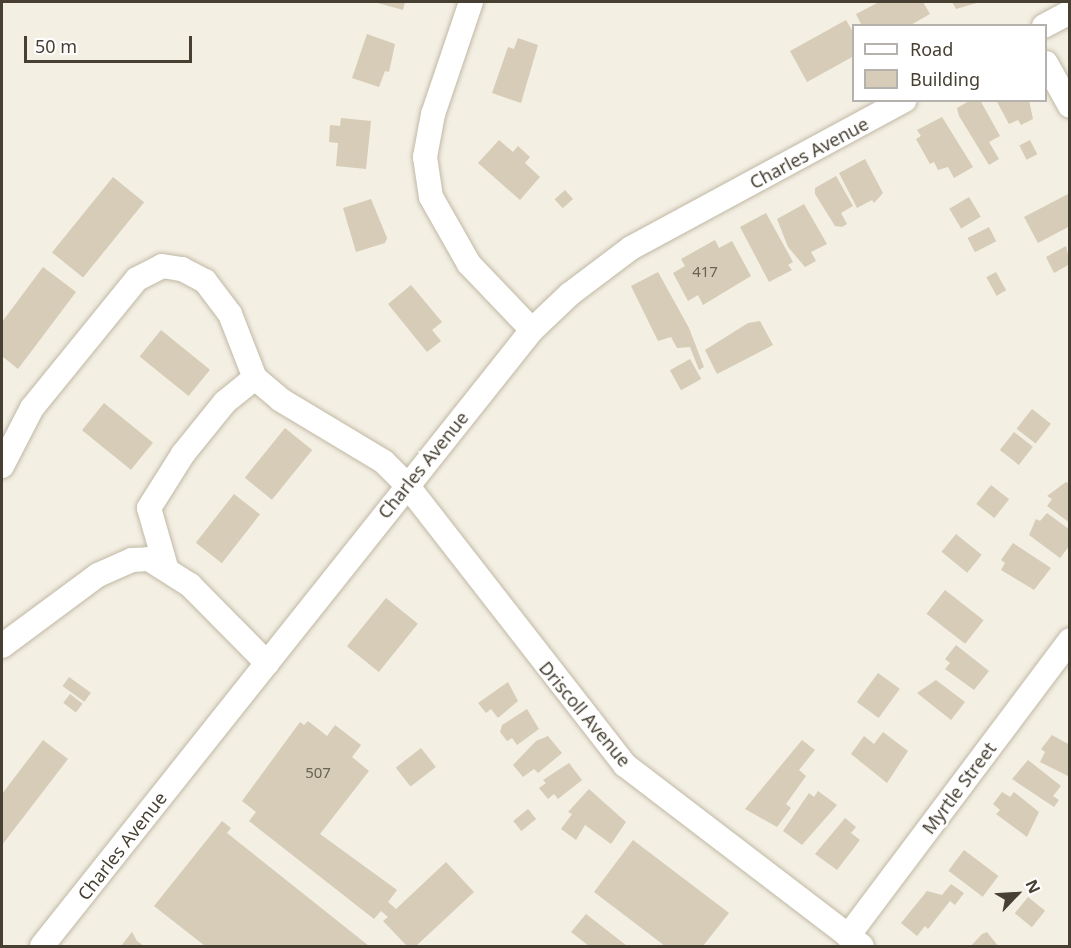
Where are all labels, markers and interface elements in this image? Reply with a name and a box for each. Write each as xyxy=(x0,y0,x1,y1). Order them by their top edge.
scale bar xyxy=(27,24,195,62)
legend xyxy=(852,24,1047,102)
text: 50 m xyxy=(35,34,77,58)
text: Road xyxy=(910,37,953,61)
text: Building xyxy=(910,67,980,91)
street label: Charles Avenue xyxy=(746,113,872,193)
house number: 417 xyxy=(692,263,718,281)
street label: Charles Avenue xyxy=(373,407,473,523)
street label: Driscoll Avenue xyxy=(535,657,635,771)
street label: Myrtle Street xyxy=(918,738,1000,838)
house number: 507 xyxy=(305,764,331,782)
street label: Charles Avenue xyxy=(73,788,171,904)
north arrow xyxy=(987,864,1047,924)
text: N xyxy=(1021,876,1046,897)

